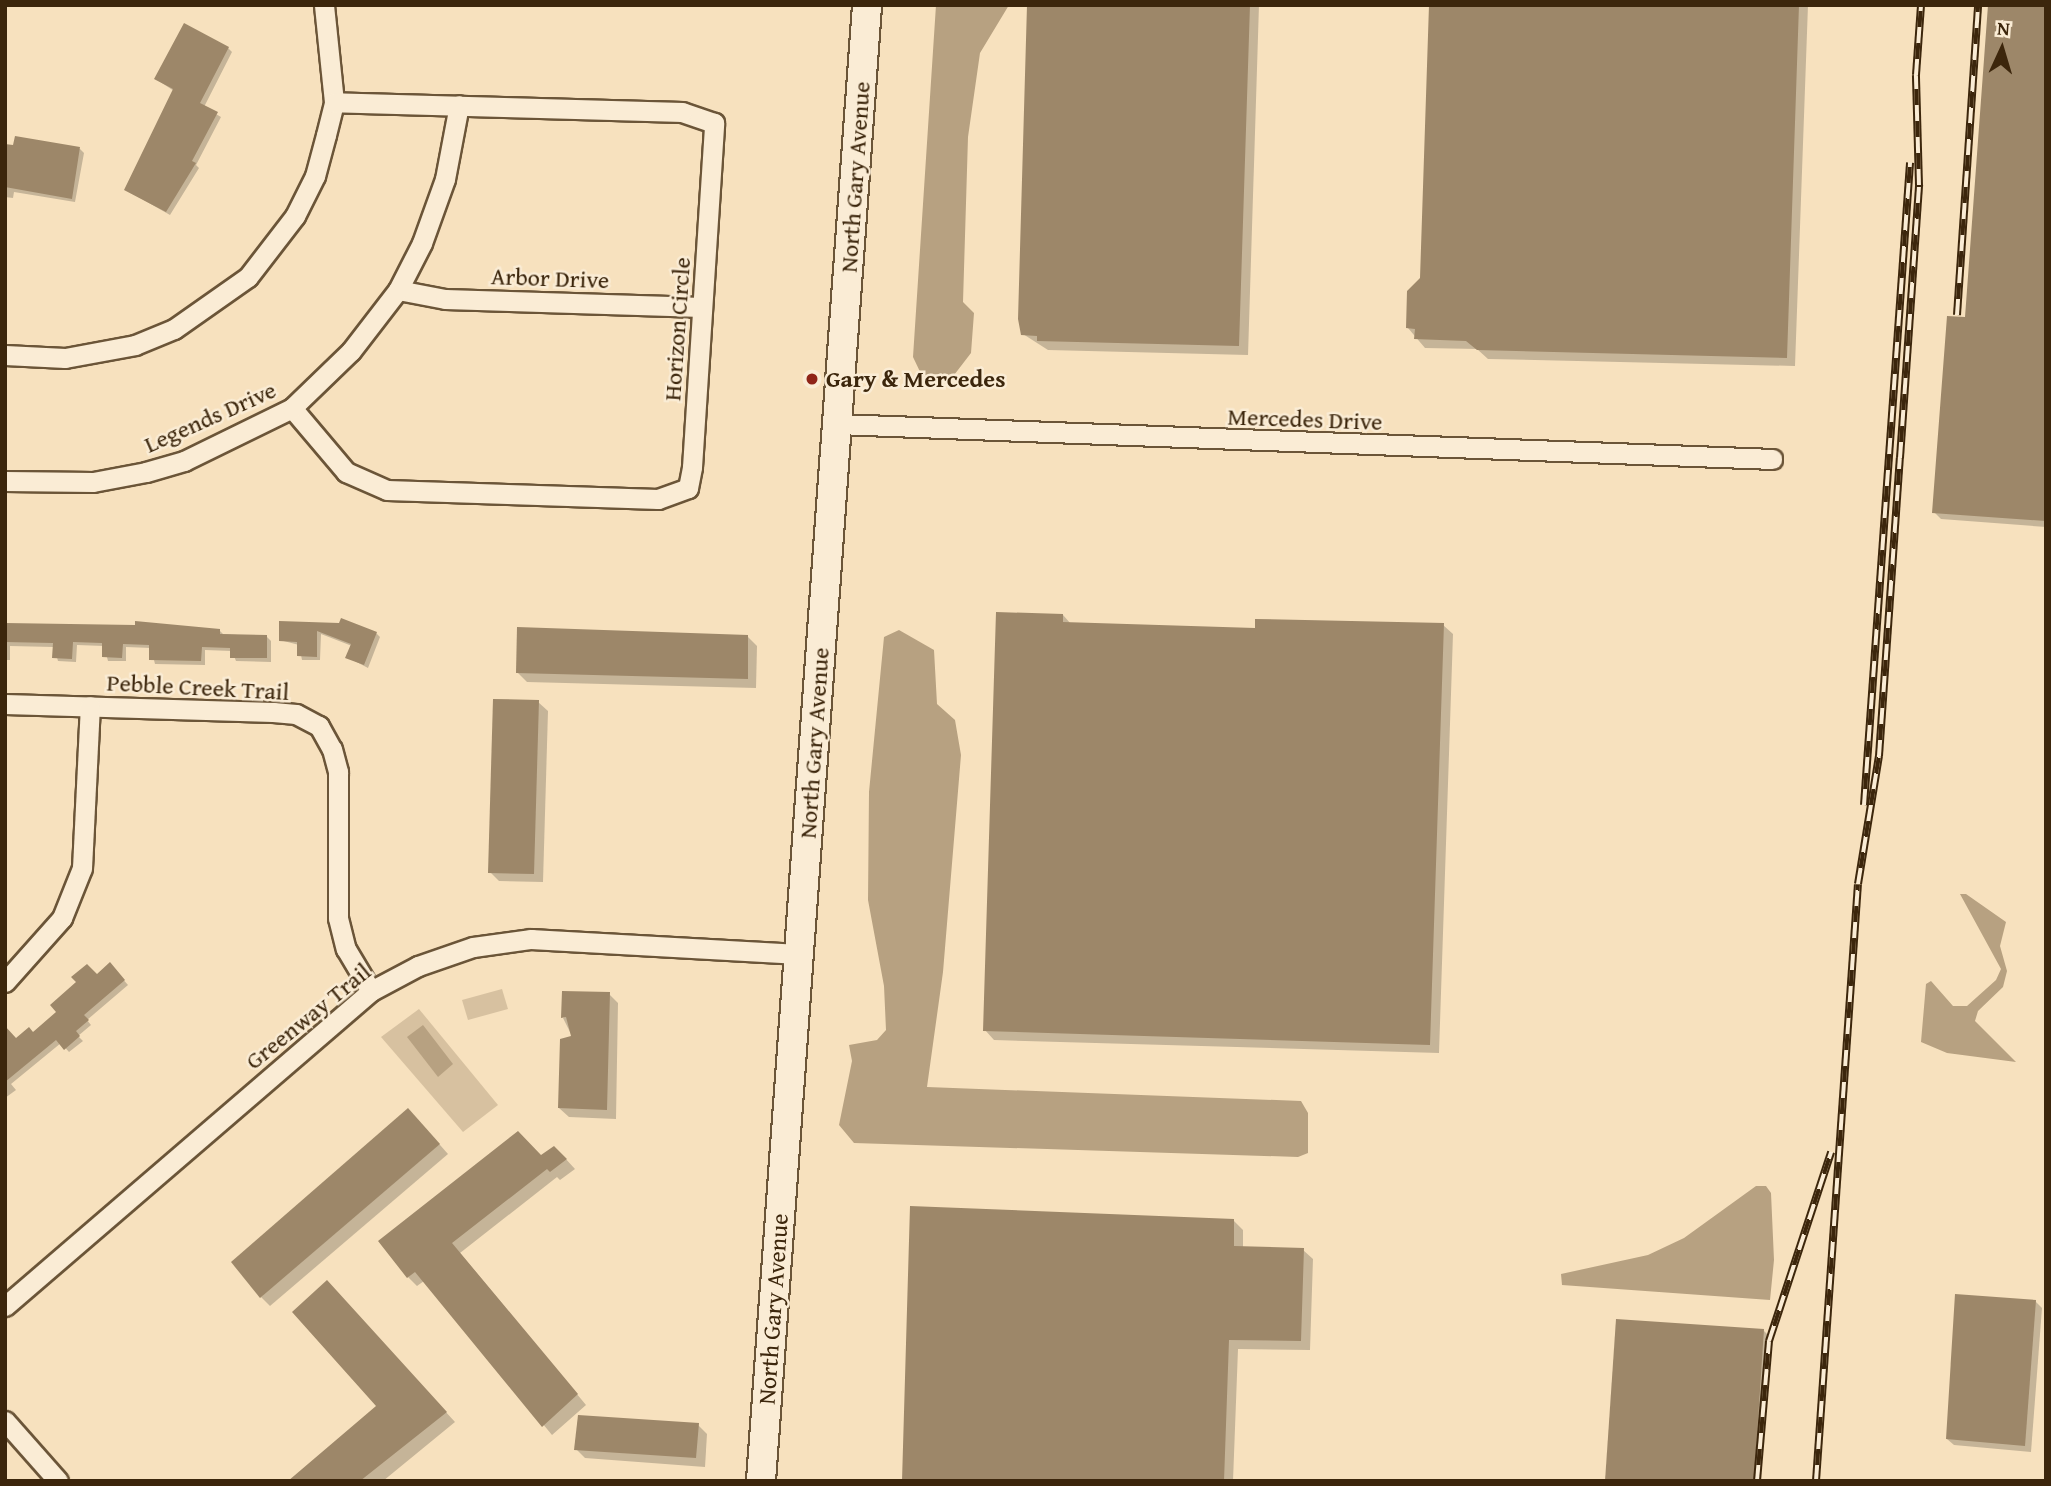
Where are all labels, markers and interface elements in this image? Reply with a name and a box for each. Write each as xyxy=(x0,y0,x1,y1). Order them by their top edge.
north arrow xyxy=(1967,14,2037,84)
text: N xyxy=(1996,14,2011,42)
street label: North Gary Avenue xyxy=(834,81,876,273)
street label: Horizon Circle xyxy=(658,256,696,402)
street label: Arbor Drive xyxy=(490,262,610,294)
place label: Gary & Mercedes xyxy=(826,365,1005,393)
marker: Gary & Mercedes xyxy=(804,371,820,387)
street label: Legends Drive xyxy=(140,375,280,459)
street label: Mercedes Drive xyxy=(1227,402,1383,436)
street label: North Gary Avenue xyxy=(793,647,835,839)
street label: Pebble Creek Trail xyxy=(106,668,290,706)
street label: Greenway Trail xyxy=(240,957,376,1075)
street label: North Gary Avenue xyxy=(752,1213,794,1405)

